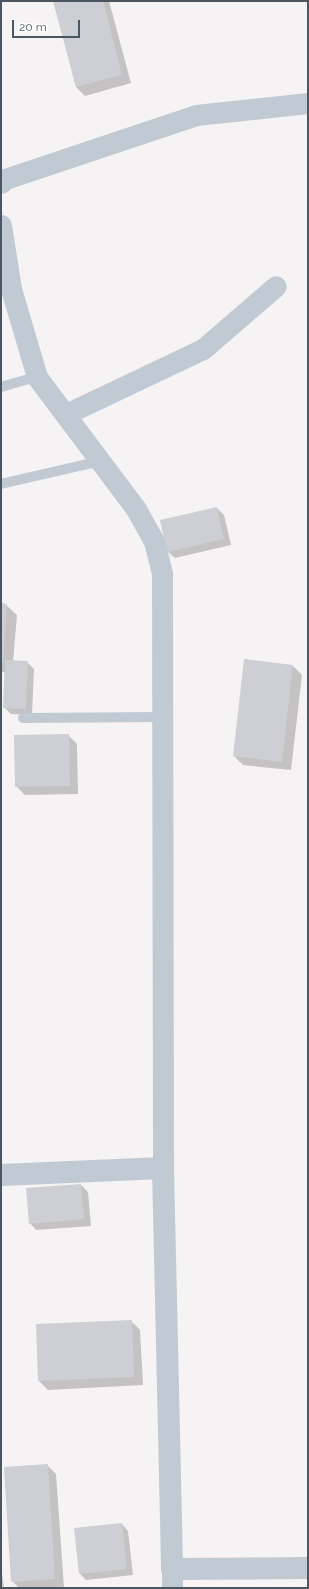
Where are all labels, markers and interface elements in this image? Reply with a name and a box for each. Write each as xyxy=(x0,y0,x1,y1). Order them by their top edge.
scale bar xyxy=(14,12,82,38)
text: 20 m xyxy=(19,20,47,34)

